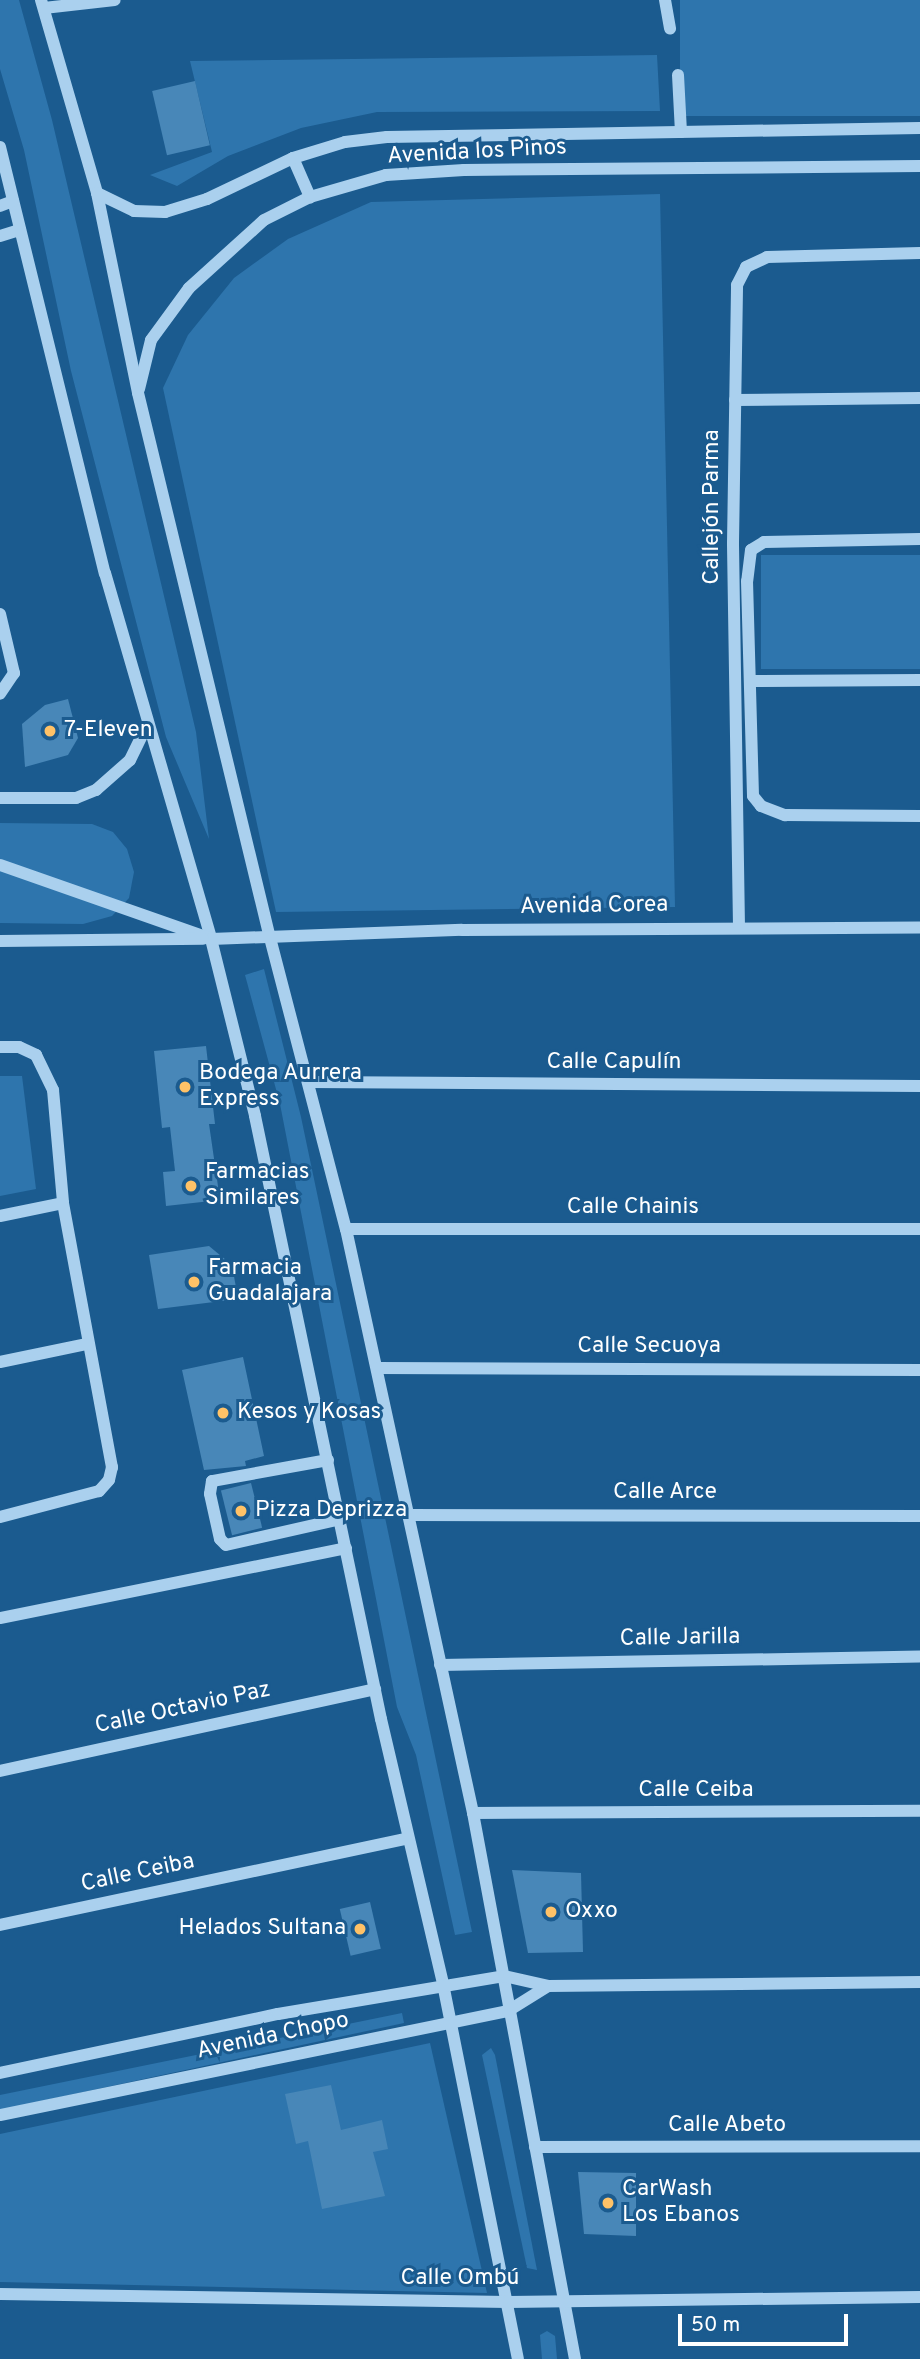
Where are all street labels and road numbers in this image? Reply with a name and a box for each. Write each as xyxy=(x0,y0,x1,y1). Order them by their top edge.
street label: Avenida los Pinos xyxy=(387,135,567,171)
street label: Callejón Parma xyxy=(699,429,727,585)
street label: Avenida Corea xyxy=(520,892,668,922)
street label: Calle Capulín xyxy=(547,1049,681,1077)
street label: Calle Chainis xyxy=(567,1194,699,1222)
street label: Calle Secuoya xyxy=(577,1333,721,1361)
street label: Calle Arce xyxy=(613,1479,717,1507)
street label: Calle Jarilla xyxy=(619,1624,741,1654)
street label: Calle Octavio Paz xyxy=(93,1677,273,1741)
street label: Calle Ceiba xyxy=(638,1777,754,1805)
street label: Calle Ceiba xyxy=(79,1849,197,1899)
street label: Avenida Chopo xyxy=(194,2007,352,2067)
street label: Calle Abeto xyxy=(667,2112,787,2140)
street label: Calle Ombú xyxy=(400,2265,520,2293)

